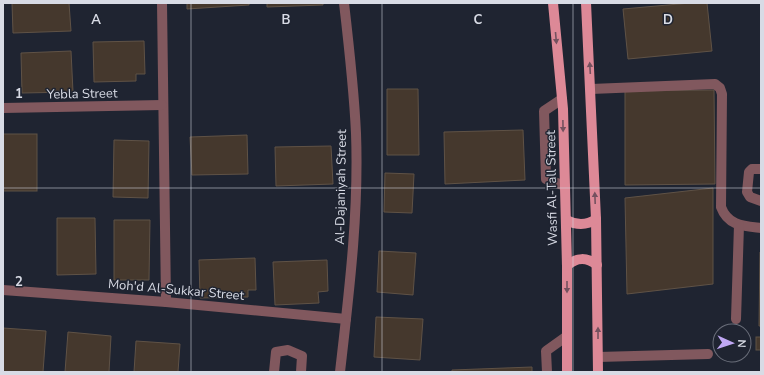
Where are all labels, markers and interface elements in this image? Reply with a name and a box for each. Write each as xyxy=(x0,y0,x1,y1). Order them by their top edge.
text: A xyxy=(91,11,101,29)
text: B xyxy=(282,11,291,29)
text: C xyxy=(474,11,483,29)
text: D xyxy=(663,11,673,29)
one-way arrow xyxy=(553,32,560,44)
one-way arrow xyxy=(586,62,593,74)
street label: Yebla Street xyxy=(45,84,118,104)
text: 1 xyxy=(15,85,23,103)
one-way arrow xyxy=(560,120,566,133)
street label: Al-Dajaniyah Street xyxy=(331,129,351,245)
street label: Wasfi Al-Tall Street xyxy=(542,130,562,246)
one-way arrow xyxy=(592,191,598,204)
text: 2 xyxy=(15,273,23,291)
street label: Moh'd Al-Sukkar Street xyxy=(107,275,245,305)
one-way arrow xyxy=(564,281,570,294)
north arrow xyxy=(712,323,752,363)
one-way arrow xyxy=(595,326,601,339)
text: N xyxy=(734,339,749,348)

